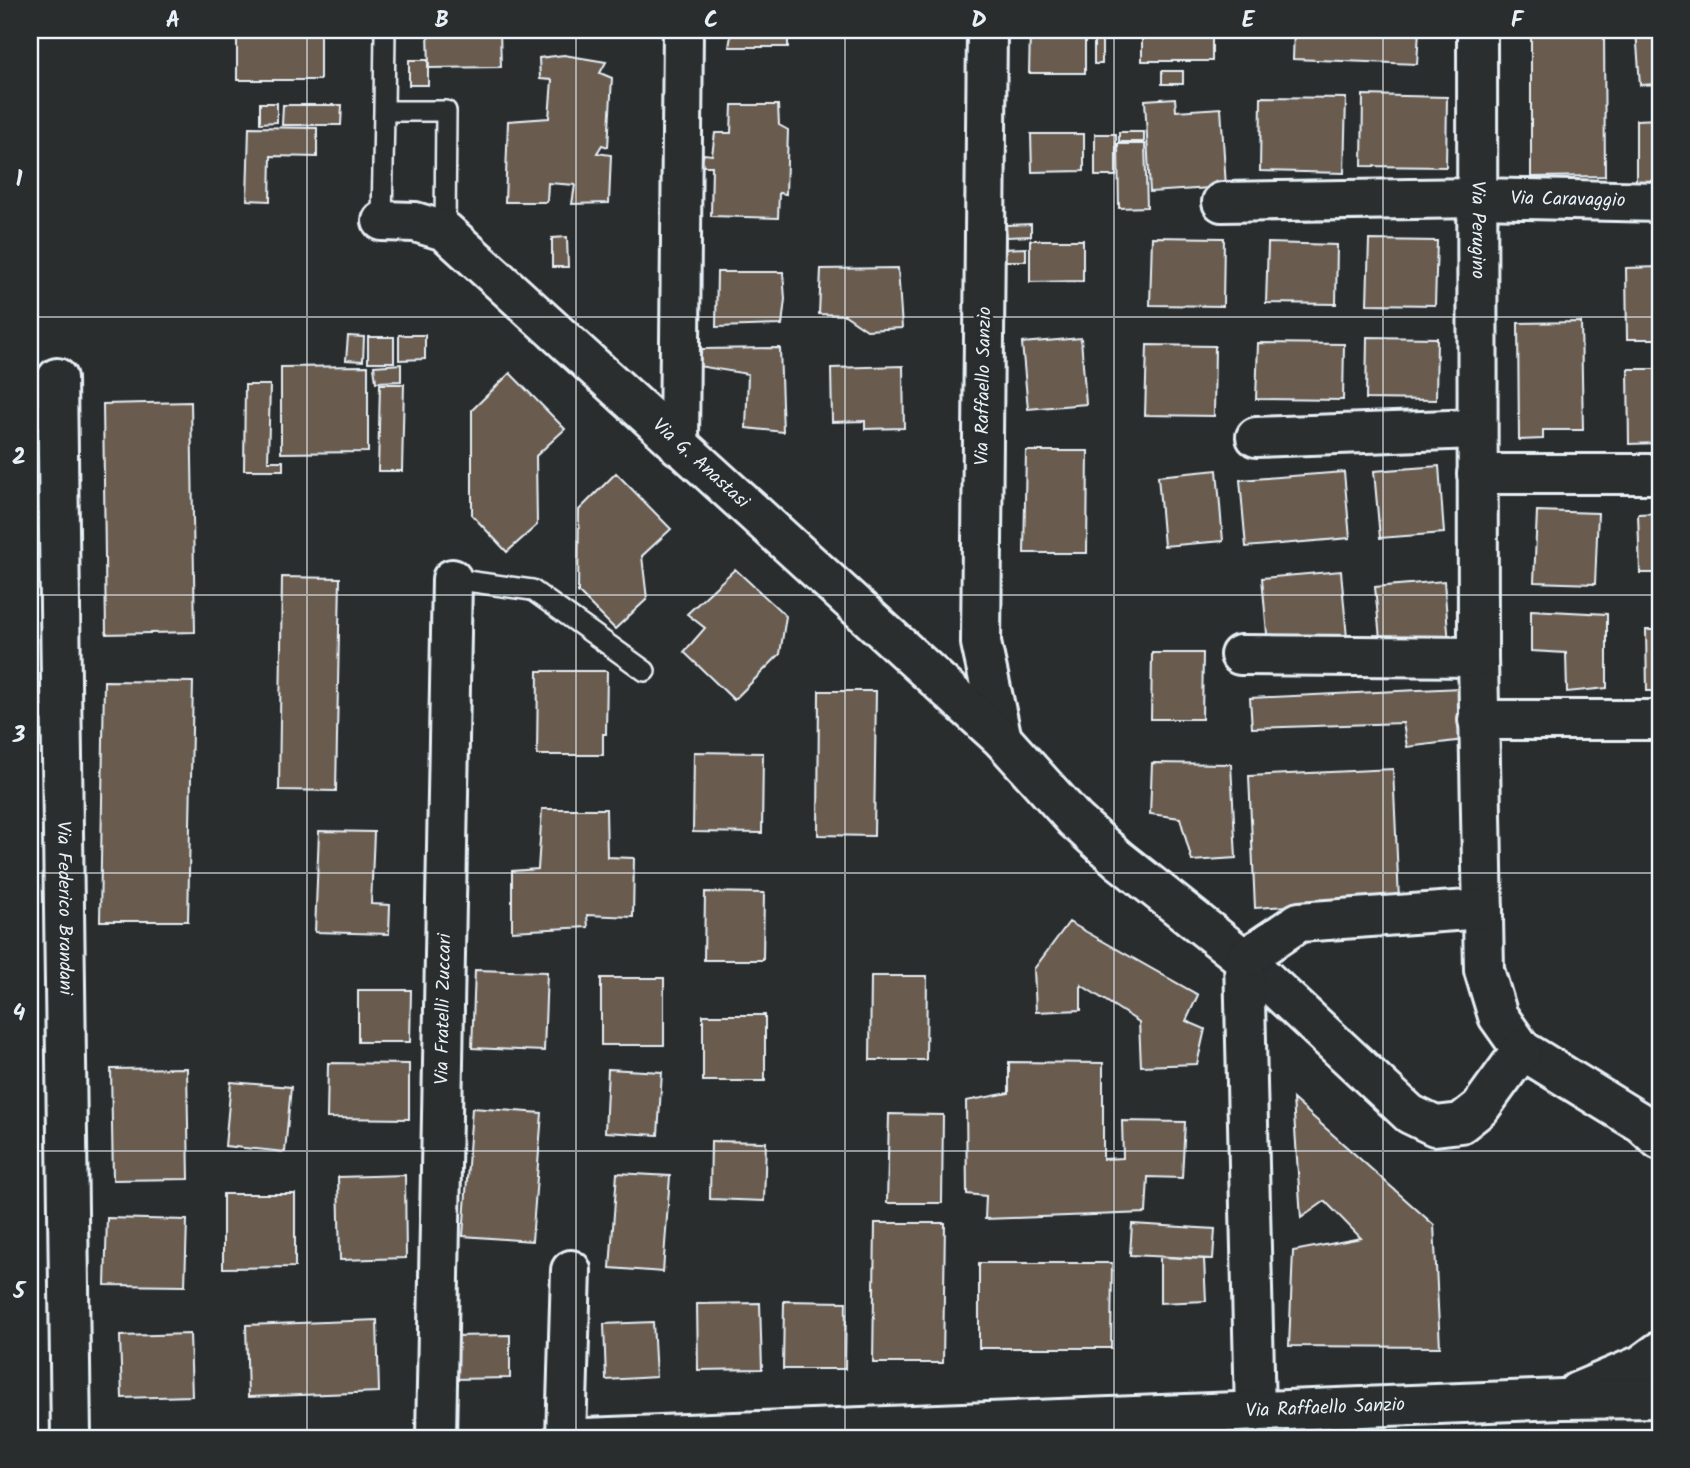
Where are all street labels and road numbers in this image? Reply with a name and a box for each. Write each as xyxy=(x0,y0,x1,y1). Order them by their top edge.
street label: Via Perugino xyxy=(1462,181,1492,279)
street label: Via Caravaggio xyxy=(1510,184,1626,216)
street label: Via Raffaello Sanzio xyxy=(968,306,1000,466)
street label: Via G. Anastasi xyxy=(645,412,757,517)
street label: Via Federico Brandani xyxy=(48,821,80,997)
street label: Via Fratelli Zuccari xyxy=(428,932,460,1085)
street label: Via Raffaello Sanzio xyxy=(1245,1390,1406,1427)

